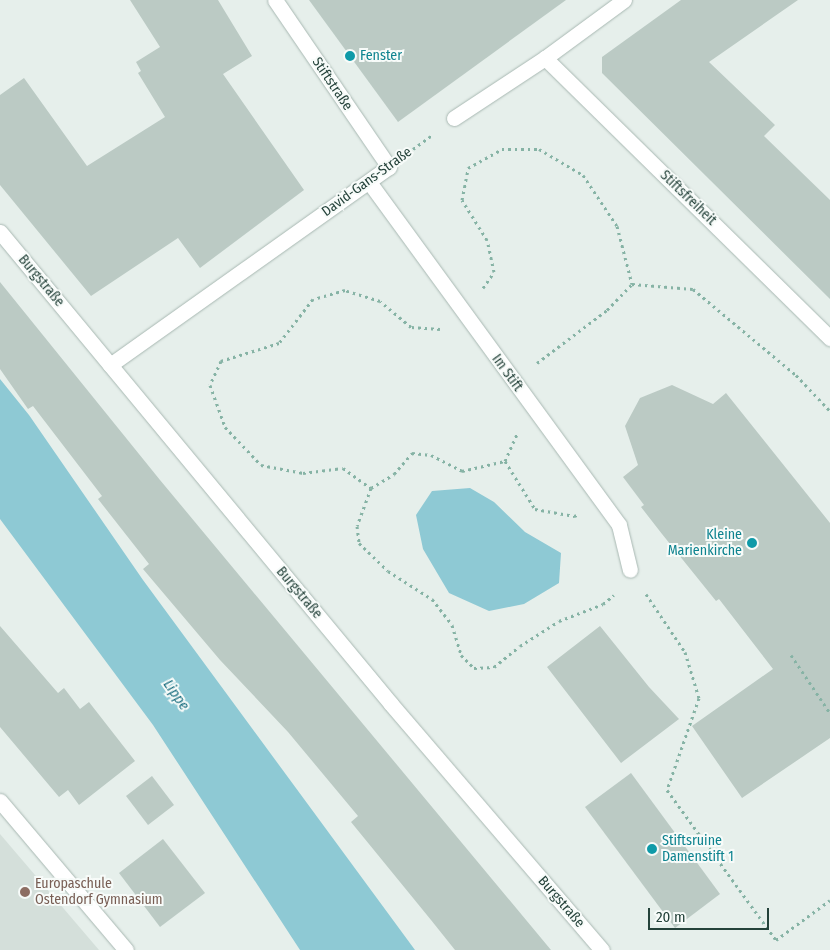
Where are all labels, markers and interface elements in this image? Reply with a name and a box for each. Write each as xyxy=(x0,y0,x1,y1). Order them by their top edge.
place label: Fenster xyxy=(360,48,402,64)
marker: Fenster xyxy=(344,50,356,62)
street label: Stiftstraße xyxy=(308,54,356,114)
street label: David-Gans-Straße xyxy=(319,144,415,220)
street label: Stiftsfreiheit xyxy=(656,167,720,229)
street label: Burgstraße xyxy=(15,252,67,310)
street label: Im Stift xyxy=(488,351,526,395)
place label: Kleine Marienkirche xyxy=(668,527,742,560)
marker: Kleine Marienkirche xyxy=(746,537,758,549)
street label: Burgstraße xyxy=(273,564,325,622)
water label: Lippe xyxy=(159,676,193,714)
place label: Stiftsruine Damenstift 1 xyxy=(662,833,734,866)
marker: Stiftsruine Damenstift 1 xyxy=(646,843,658,855)
street label: Burgstraße xyxy=(534,873,588,931)
place label: Europaschule Ostendorf Gymnasium xyxy=(35,876,163,909)
marker: Europaschule Ostendorf Gymnasium xyxy=(19,886,31,898)
scale bar xyxy=(650,898,771,930)
text: 20 m xyxy=(656,908,686,926)

